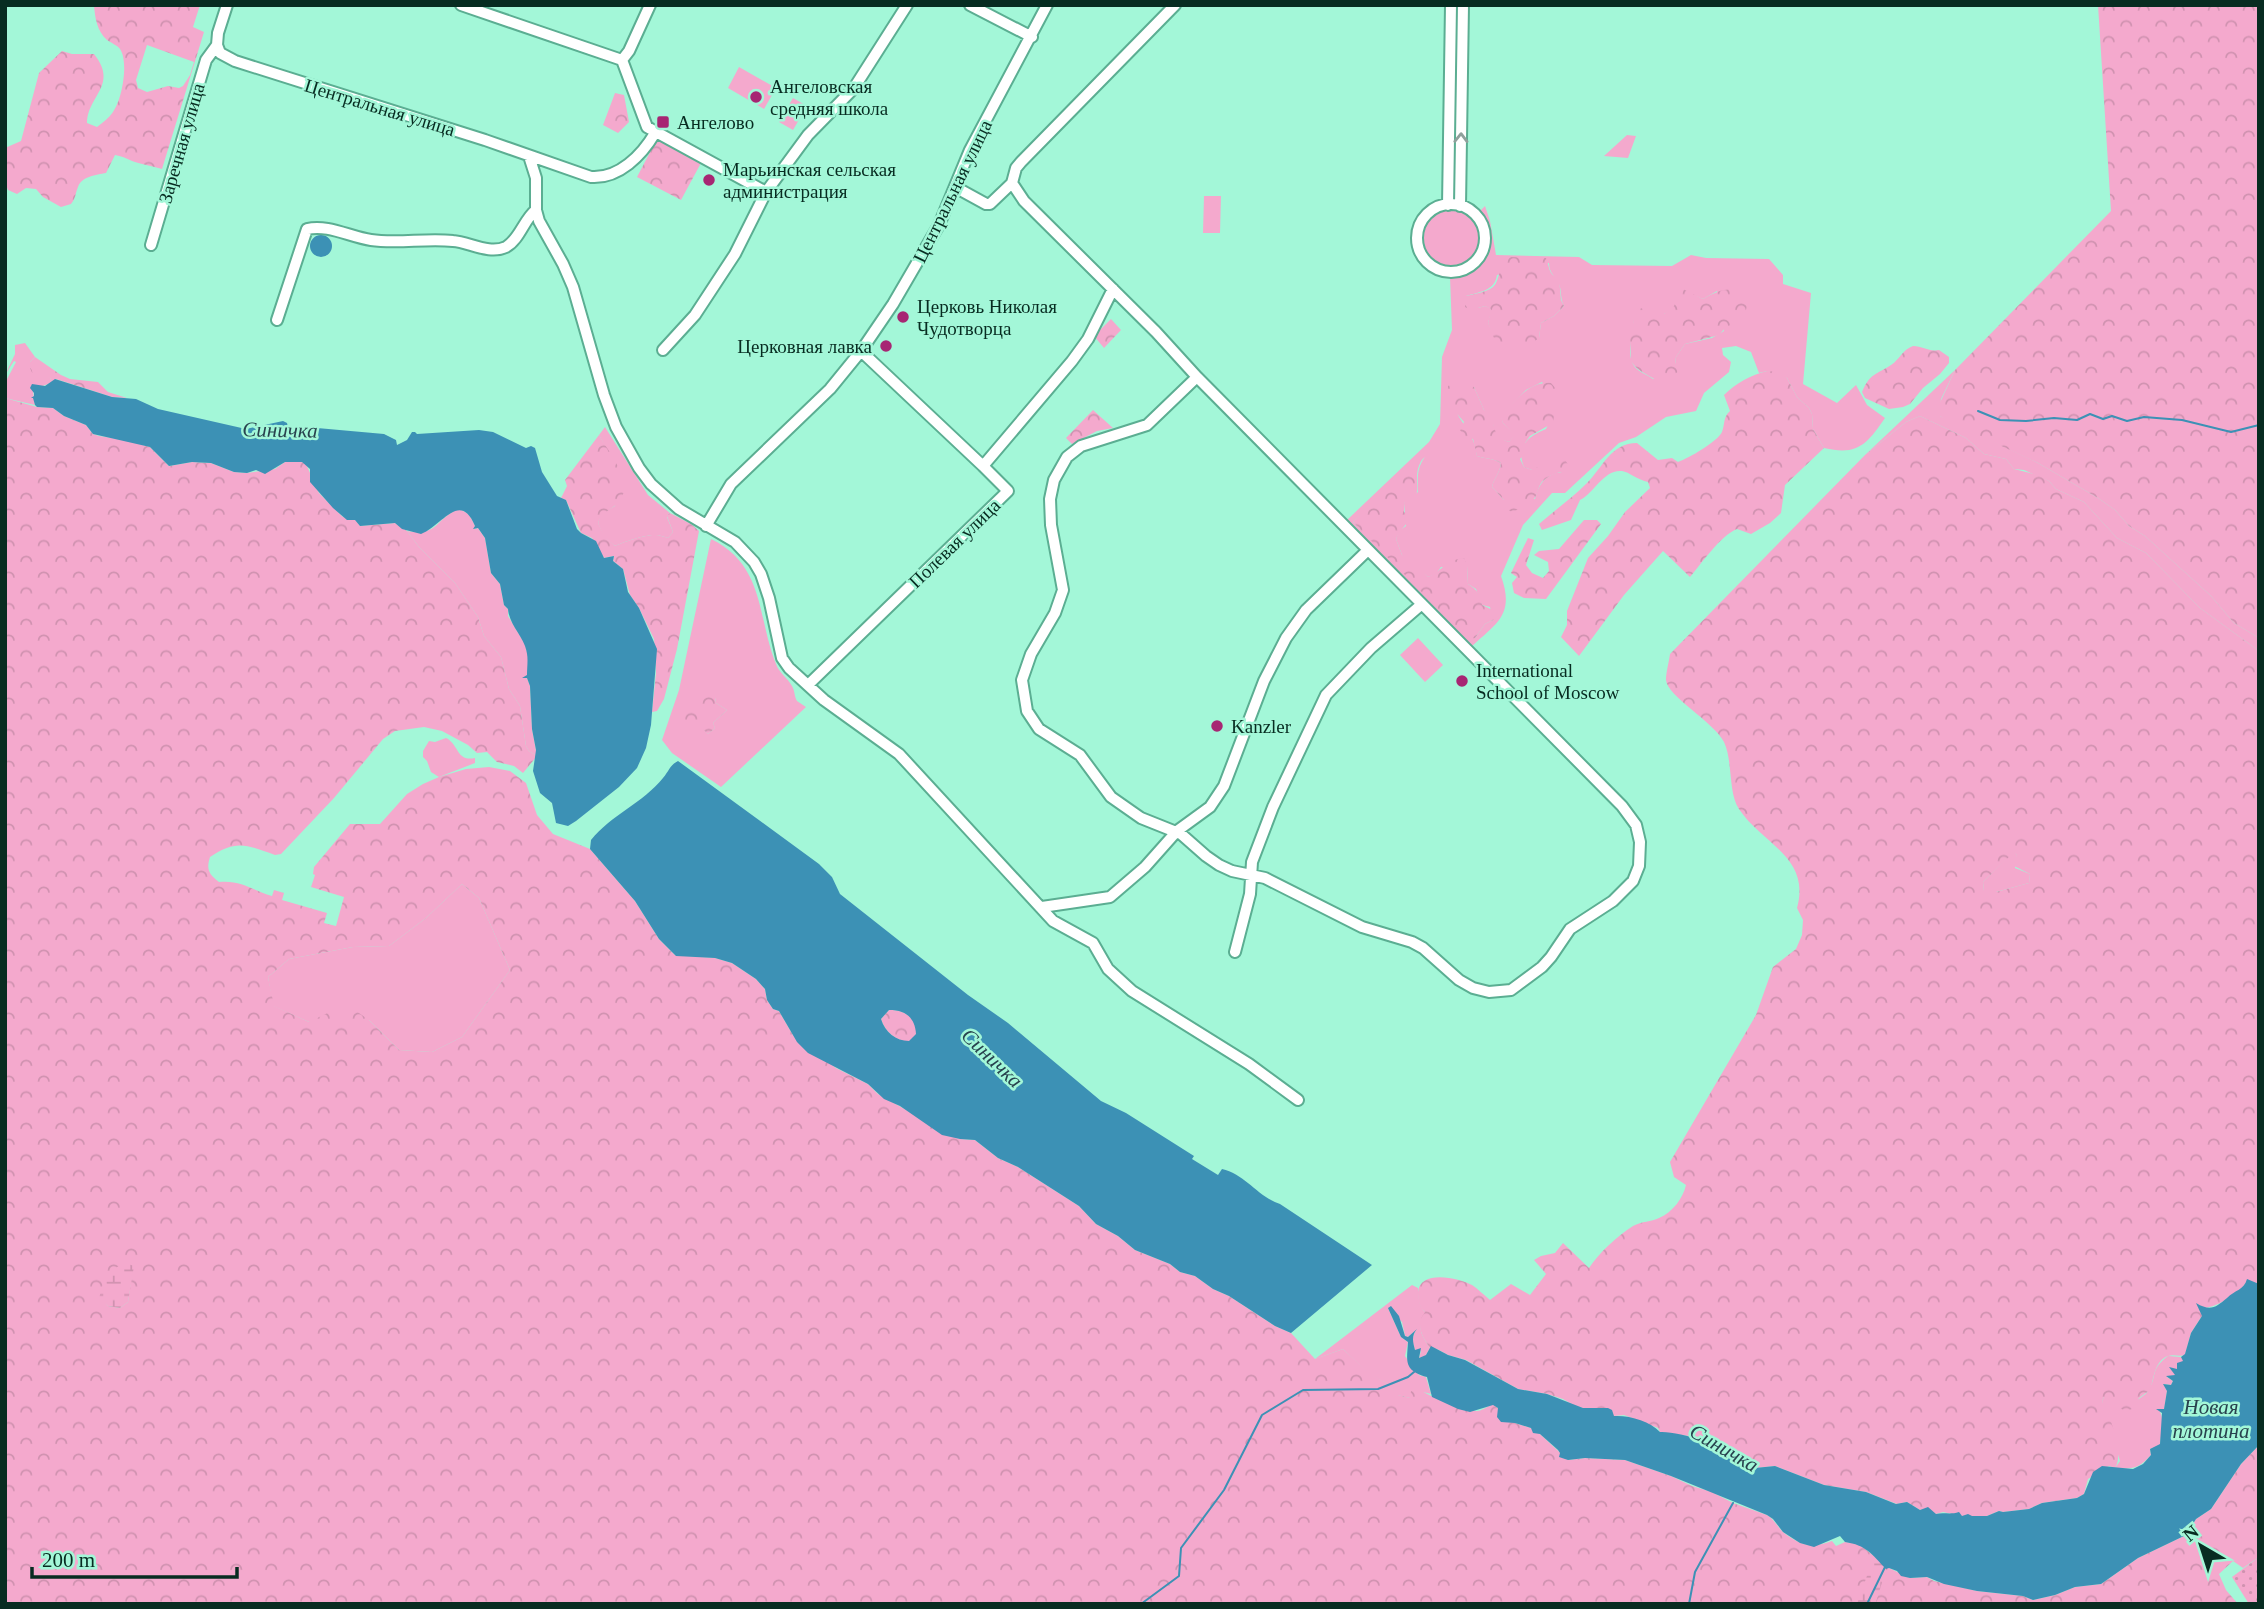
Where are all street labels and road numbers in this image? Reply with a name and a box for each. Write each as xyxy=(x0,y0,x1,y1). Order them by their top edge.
street label: Центральная улица xyxy=(302,75,458,141)
street label: Заречная улица xyxy=(154,80,209,206)
street label: Центральная улица xyxy=(909,116,996,266)
street label: Полевая улица xyxy=(904,494,1005,592)

